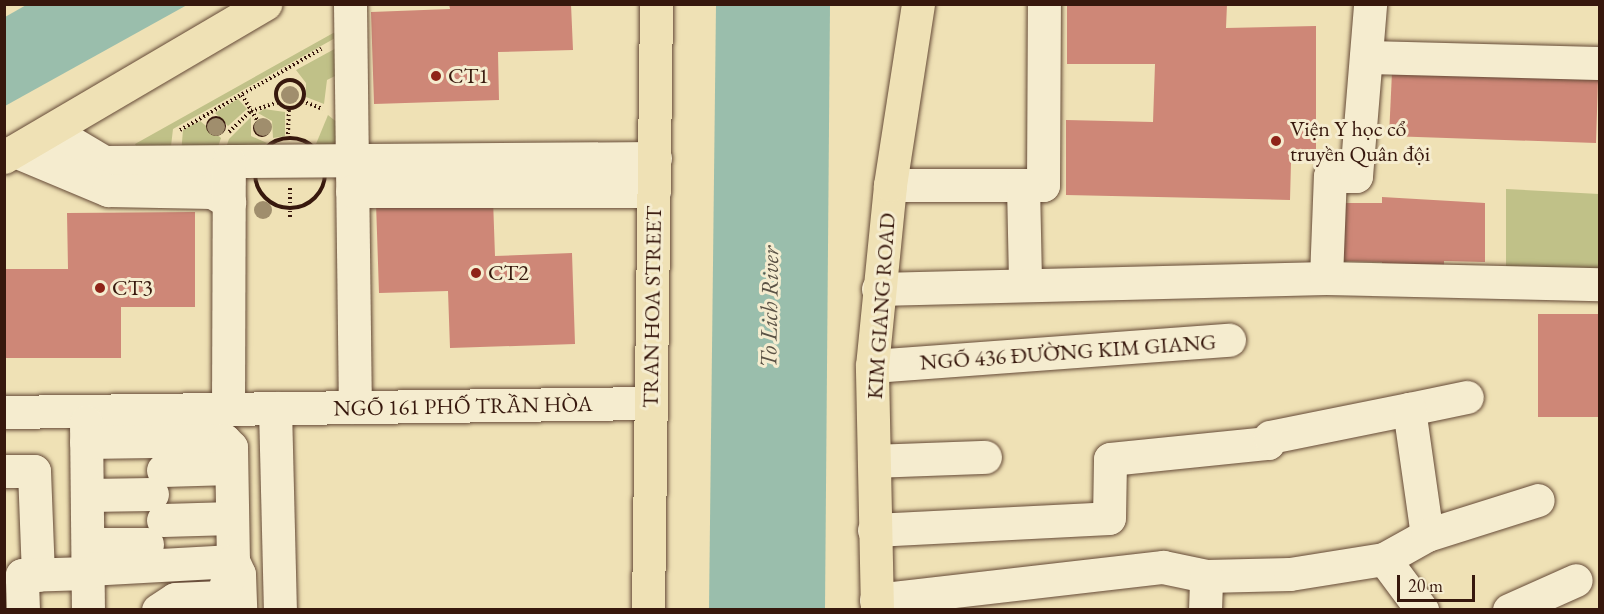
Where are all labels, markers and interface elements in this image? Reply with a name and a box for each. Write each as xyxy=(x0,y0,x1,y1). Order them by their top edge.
place label: CT1 xyxy=(448,63,489,89)
marker: CT1 xyxy=(429,69,443,83)
place label: Viện Y học cổ truyền Quân đội xyxy=(1290,115,1430,166)
marker: Viện Y học cổ truyền Quân đội xyxy=(1267,132,1285,150)
street label: TRAN HOA STREET xyxy=(637,206,667,408)
street label: KIM GIANG ROAD xyxy=(861,212,901,400)
water label: To Lich River xyxy=(754,246,784,368)
place label: CT2 xyxy=(488,260,529,286)
marker: CT2 xyxy=(469,266,483,280)
place label: CT3 xyxy=(112,275,153,301)
marker: CT3 xyxy=(93,281,107,295)
street label: NGÕ 436 ĐƯỜNG KIM GIANG xyxy=(919,328,1217,376)
street label: NGÕ 161 PHỐ TRẦN HÒA xyxy=(333,391,593,421)
scale bar xyxy=(1400,563,1478,601)
text: 20 m xyxy=(1408,574,1443,597)

